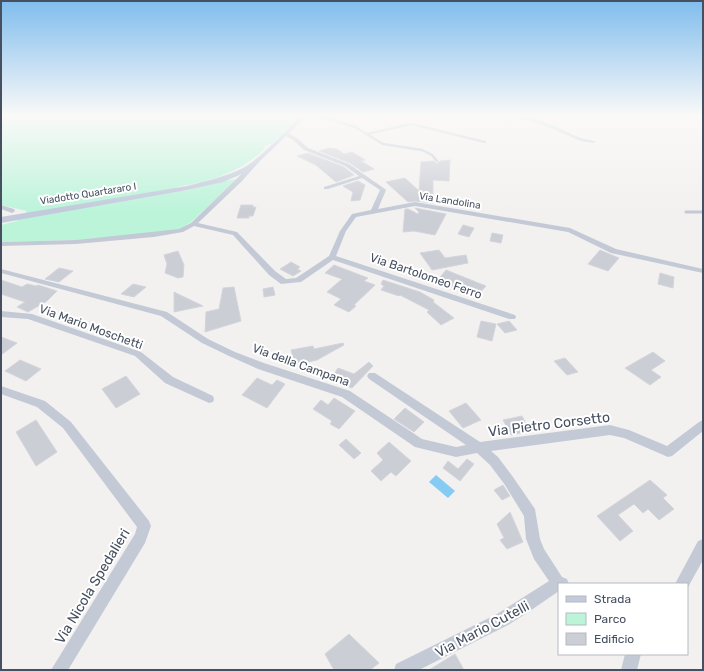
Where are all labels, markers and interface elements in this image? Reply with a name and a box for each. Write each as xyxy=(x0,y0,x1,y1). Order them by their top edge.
street label: Viadotto Quartararo I xyxy=(39,180,137,208)
street label: Via Landolina xyxy=(418,190,482,212)
street label: Via Bartolomeo Ferro xyxy=(368,250,484,302)
street label: Via Mario Moschetti xyxy=(37,302,145,352)
street label: Via della Campana xyxy=(250,341,352,389)
street label: Via Pietro Corsetto xyxy=(487,409,611,440)
street label: Via Nicola Spedalieri xyxy=(51,526,134,647)
legend xyxy=(558,583,688,655)
text: Strada xyxy=(594,592,631,606)
street label: Via Mario Cutelli xyxy=(432,598,532,661)
text: Parco xyxy=(594,612,626,626)
text: Edificio xyxy=(594,632,634,646)

